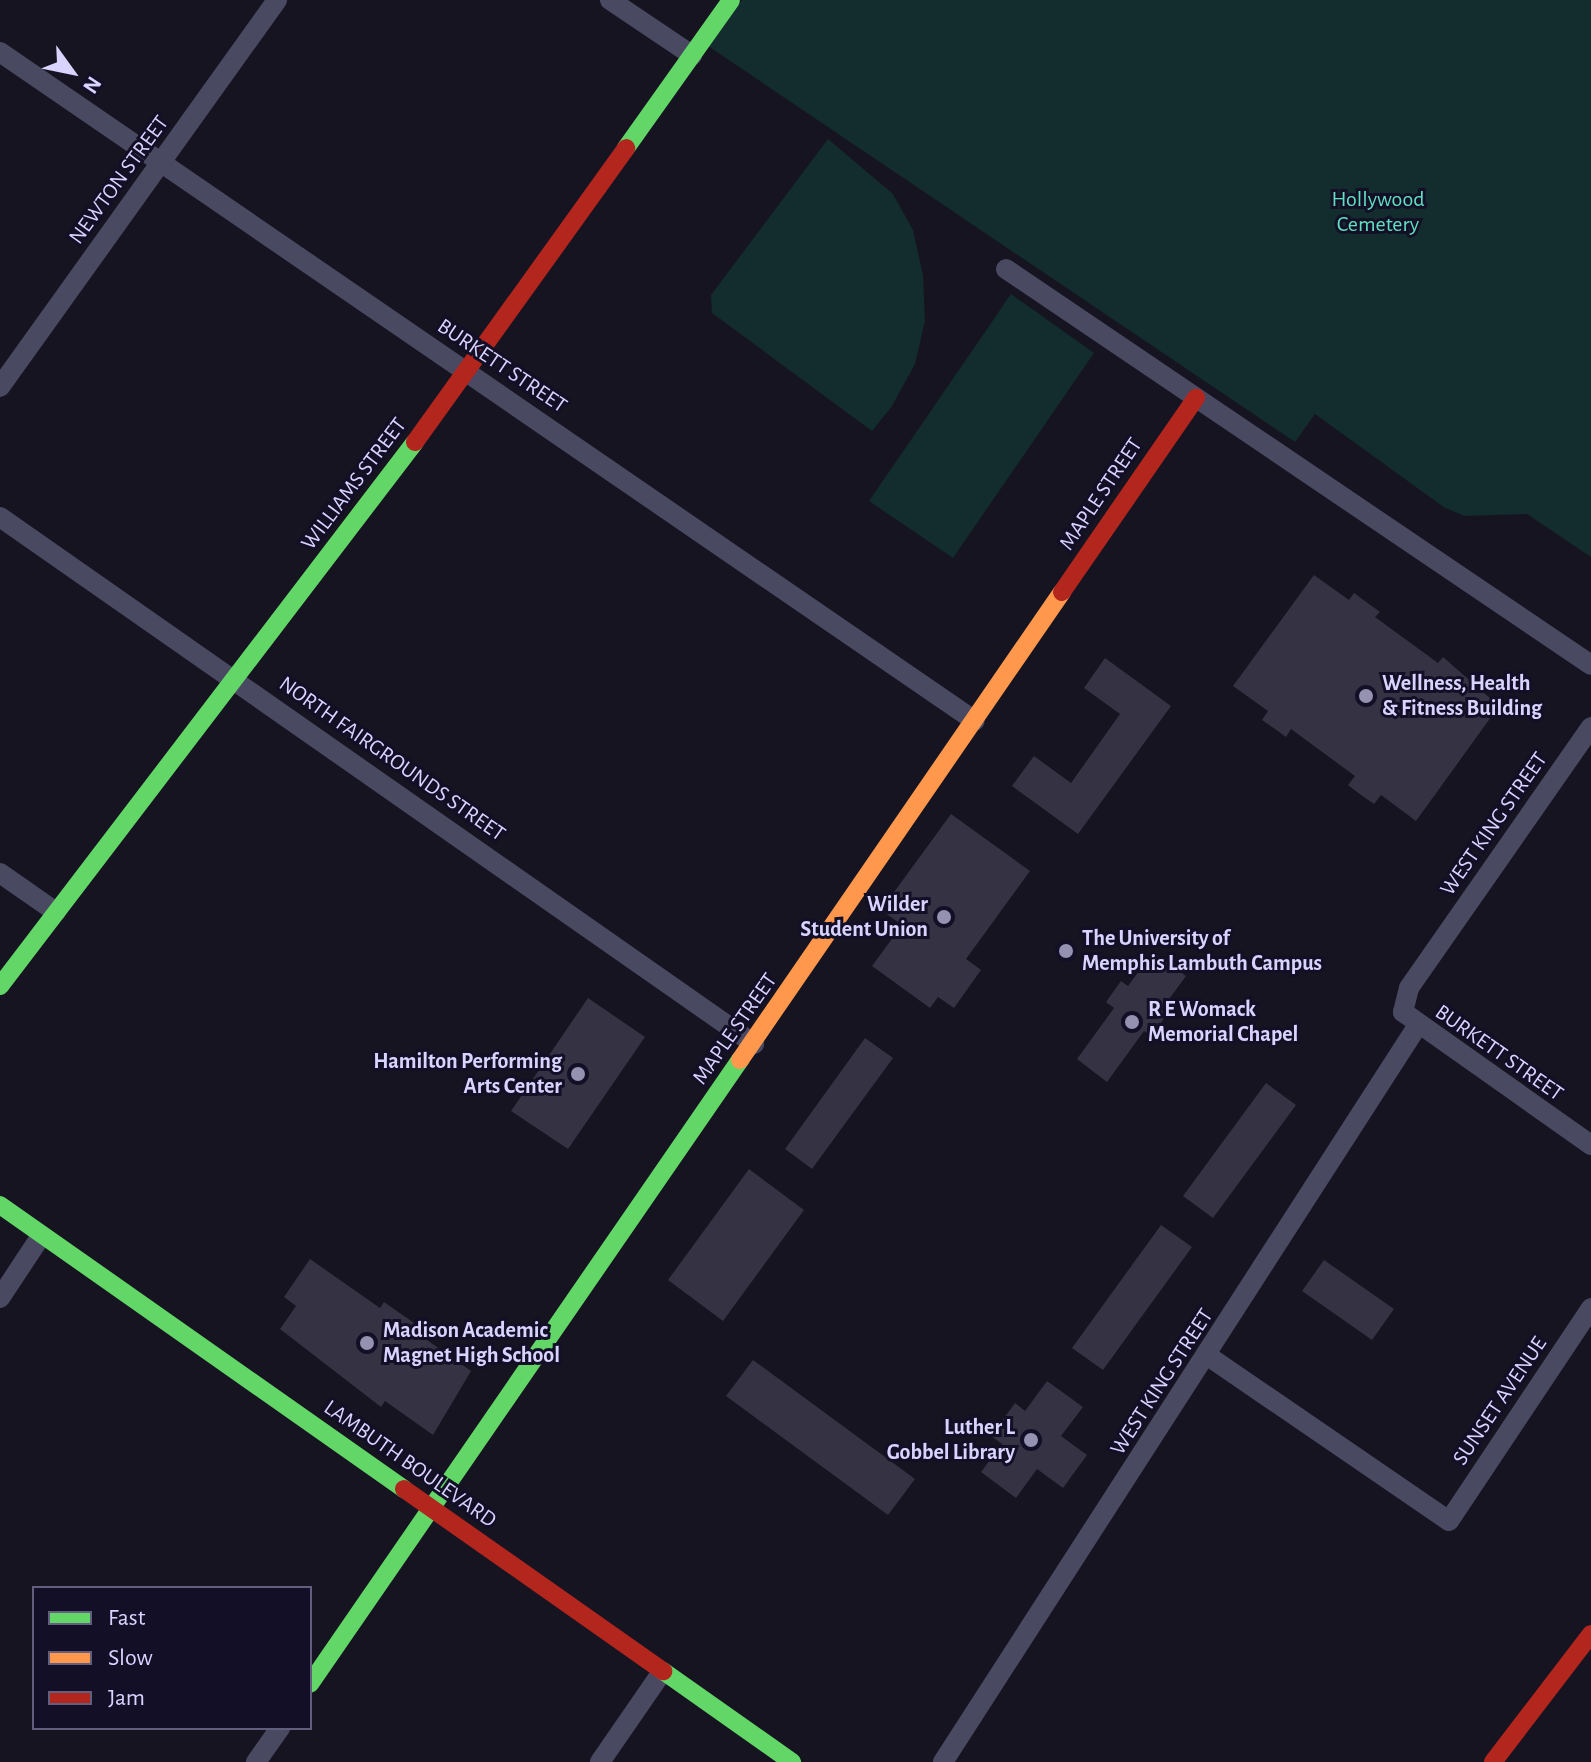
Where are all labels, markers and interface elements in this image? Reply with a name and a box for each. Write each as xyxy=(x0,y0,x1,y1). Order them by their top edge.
north arrow xyxy=(32,32,112,112)
text: N xyxy=(79,73,106,97)
street label: NEWTON STREET xyxy=(63,110,175,250)
park label: Hollywood Cemetery xyxy=(1331,186,1425,238)
street label: BURKETT STREET xyxy=(432,313,572,419)
street label: WILLIAMS STREET xyxy=(296,413,412,555)
street label: MAPLE STREET xyxy=(1054,433,1148,555)
place label: Wellness, Health & Fitness Building xyxy=(1382,670,1542,722)
street label: NORTH FAIRGROUNDS STREET xyxy=(274,671,510,847)
marker: Wellness, Health & Fitness Building xyxy=(1357,687,1375,705)
street label: WEST KING STREET xyxy=(1435,747,1553,901)
place label: Wilder Student Union xyxy=(800,891,928,942)
marker: Wilder Student Union xyxy=(935,908,953,926)
place label: The University of Memphis Lambuth Campus xyxy=(1082,925,1322,976)
marker: The University of Memphis Lambuth Campus xyxy=(1057,942,1075,960)
street label: MAPLE STREET xyxy=(687,968,783,1090)
place label: R E Womack Memorial Chapel xyxy=(1148,996,1298,1048)
street label: BURKETT STREET xyxy=(1430,999,1568,1107)
marker: R E Womack Memorial Chapel xyxy=(1123,1013,1141,1031)
place label: Hamilton Performing Arts Center xyxy=(373,1048,562,1100)
marker: Hamilton Performing Arts Center xyxy=(569,1065,587,1083)
street label: WEST KING STREET xyxy=(1105,1304,1219,1460)
place label: Madison Academic Magnet High School xyxy=(383,1317,560,1368)
street label: SUNSET AVENUE xyxy=(1447,1332,1553,1470)
marker: Madison Academic Magnet High School xyxy=(358,1334,376,1352)
street label: LAMBUTH BOULEVARD xyxy=(319,1394,501,1534)
place label: Luther L Gobbel Library xyxy=(887,1414,1015,1466)
marker: Luther L Gobbel Library xyxy=(1022,1431,1040,1449)
legend xyxy=(32,1586,312,1730)
text: Fast xyxy=(108,1606,145,1630)
text: Slow xyxy=(108,1646,153,1670)
text: Jam xyxy=(108,1686,145,1710)

